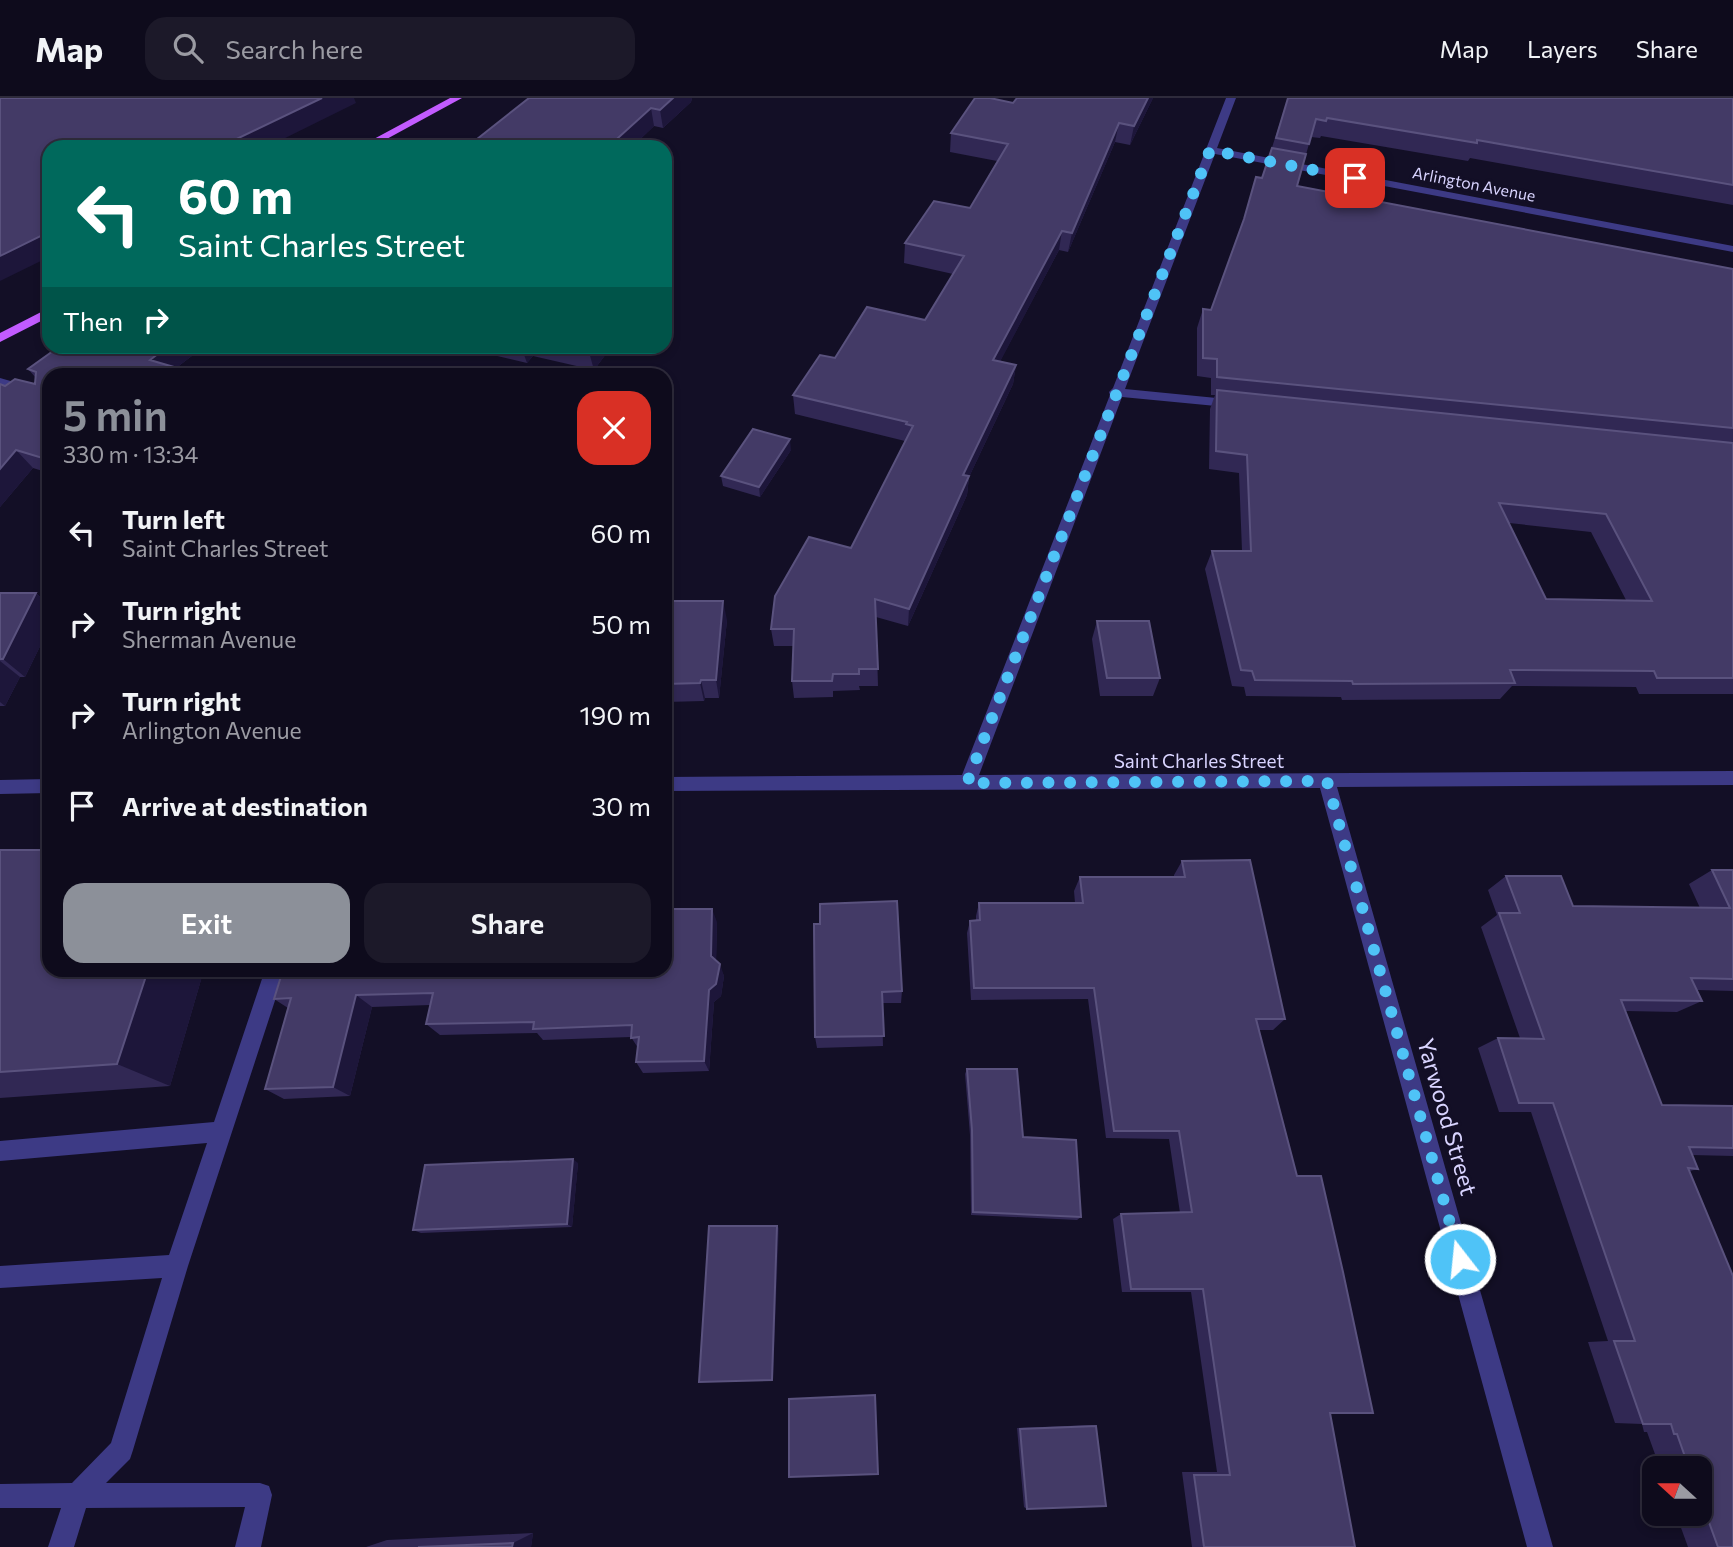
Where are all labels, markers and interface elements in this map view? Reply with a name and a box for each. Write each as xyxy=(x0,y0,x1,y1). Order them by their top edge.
search box xyxy=(145,17,635,80)
text: Map xyxy=(35,28,103,69)
icon: search xyxy=(169,29,207,67)
text: Search here xyxy=(225,33,363,64)
text: Map xyxy=(1440,34,1489,63)
text: Layers xyxy=(1527,34,1598,63)
text: Share xyxy=(1636,34,1698,63)
pin xyxy=(1325,148,1385,208)
icon: arrive xyxy=(1336,159,1374,197)
street label: Arlington Avenue xyxy=(1411,162,1537,205)
text: 60 m xyxy=(178,164,293,224)
icon: left xyxy=(63,168,154,259)
text: Saint Charles Street xyxy=(178,224,465,264)
icon: right xyxy=(137,301,175,339)
text: Then xyxy=(63,305,123,336)
text: 5 min xyxy=(63,388,168,440)
button: close xyxy=(577,391,651,465)
text: 330 m · 13:34 xyxy=(63,440,198,468)
text: Turn left xyxy=(122,503,225,534)
icon: left xyxy=(63,514,101,552)
text: 60 m xyxy=(591,517,651,548)
text: Saint Charles Street xyxy=(122,534,328,562)
text: Turn right xyxy=(122,594,241,625)
icon: right xyxy=(63,605,101,643)
text: 50 m xyxy=(591,608,651,639)
text: Sherman Avenue xyxy=(122,625,296,653)
text: Turn right xyxy=(122,685,241,716)
icon: right xyxy=(63,696,101,734)
text: 190 m xyxy=(579,699,651,730)
text: Arlington Avenue xyxy=(122,716,302,744)
street label: Saint Charles Street xyxy=(1114,749,1284,772)
icon: arrive xyxy=(63,787,101,825)
text: Arrive at destination xyxy=(122,790,368,821)
text: 30 m xyxy=(592,790,651,821)
button: Exit xyxy=(63,883,350,963)
button: Share xyxy=(364,883,651,963)
street label: Yarwood Street xyxy=(1412,1035,1484,1198)
position arrow xyxy=(1423,1222,1497,1296)
north arrow xyxy=(1642,1456,1712,1526)
map controls xyxy=(1642,1456,1712,1526)

